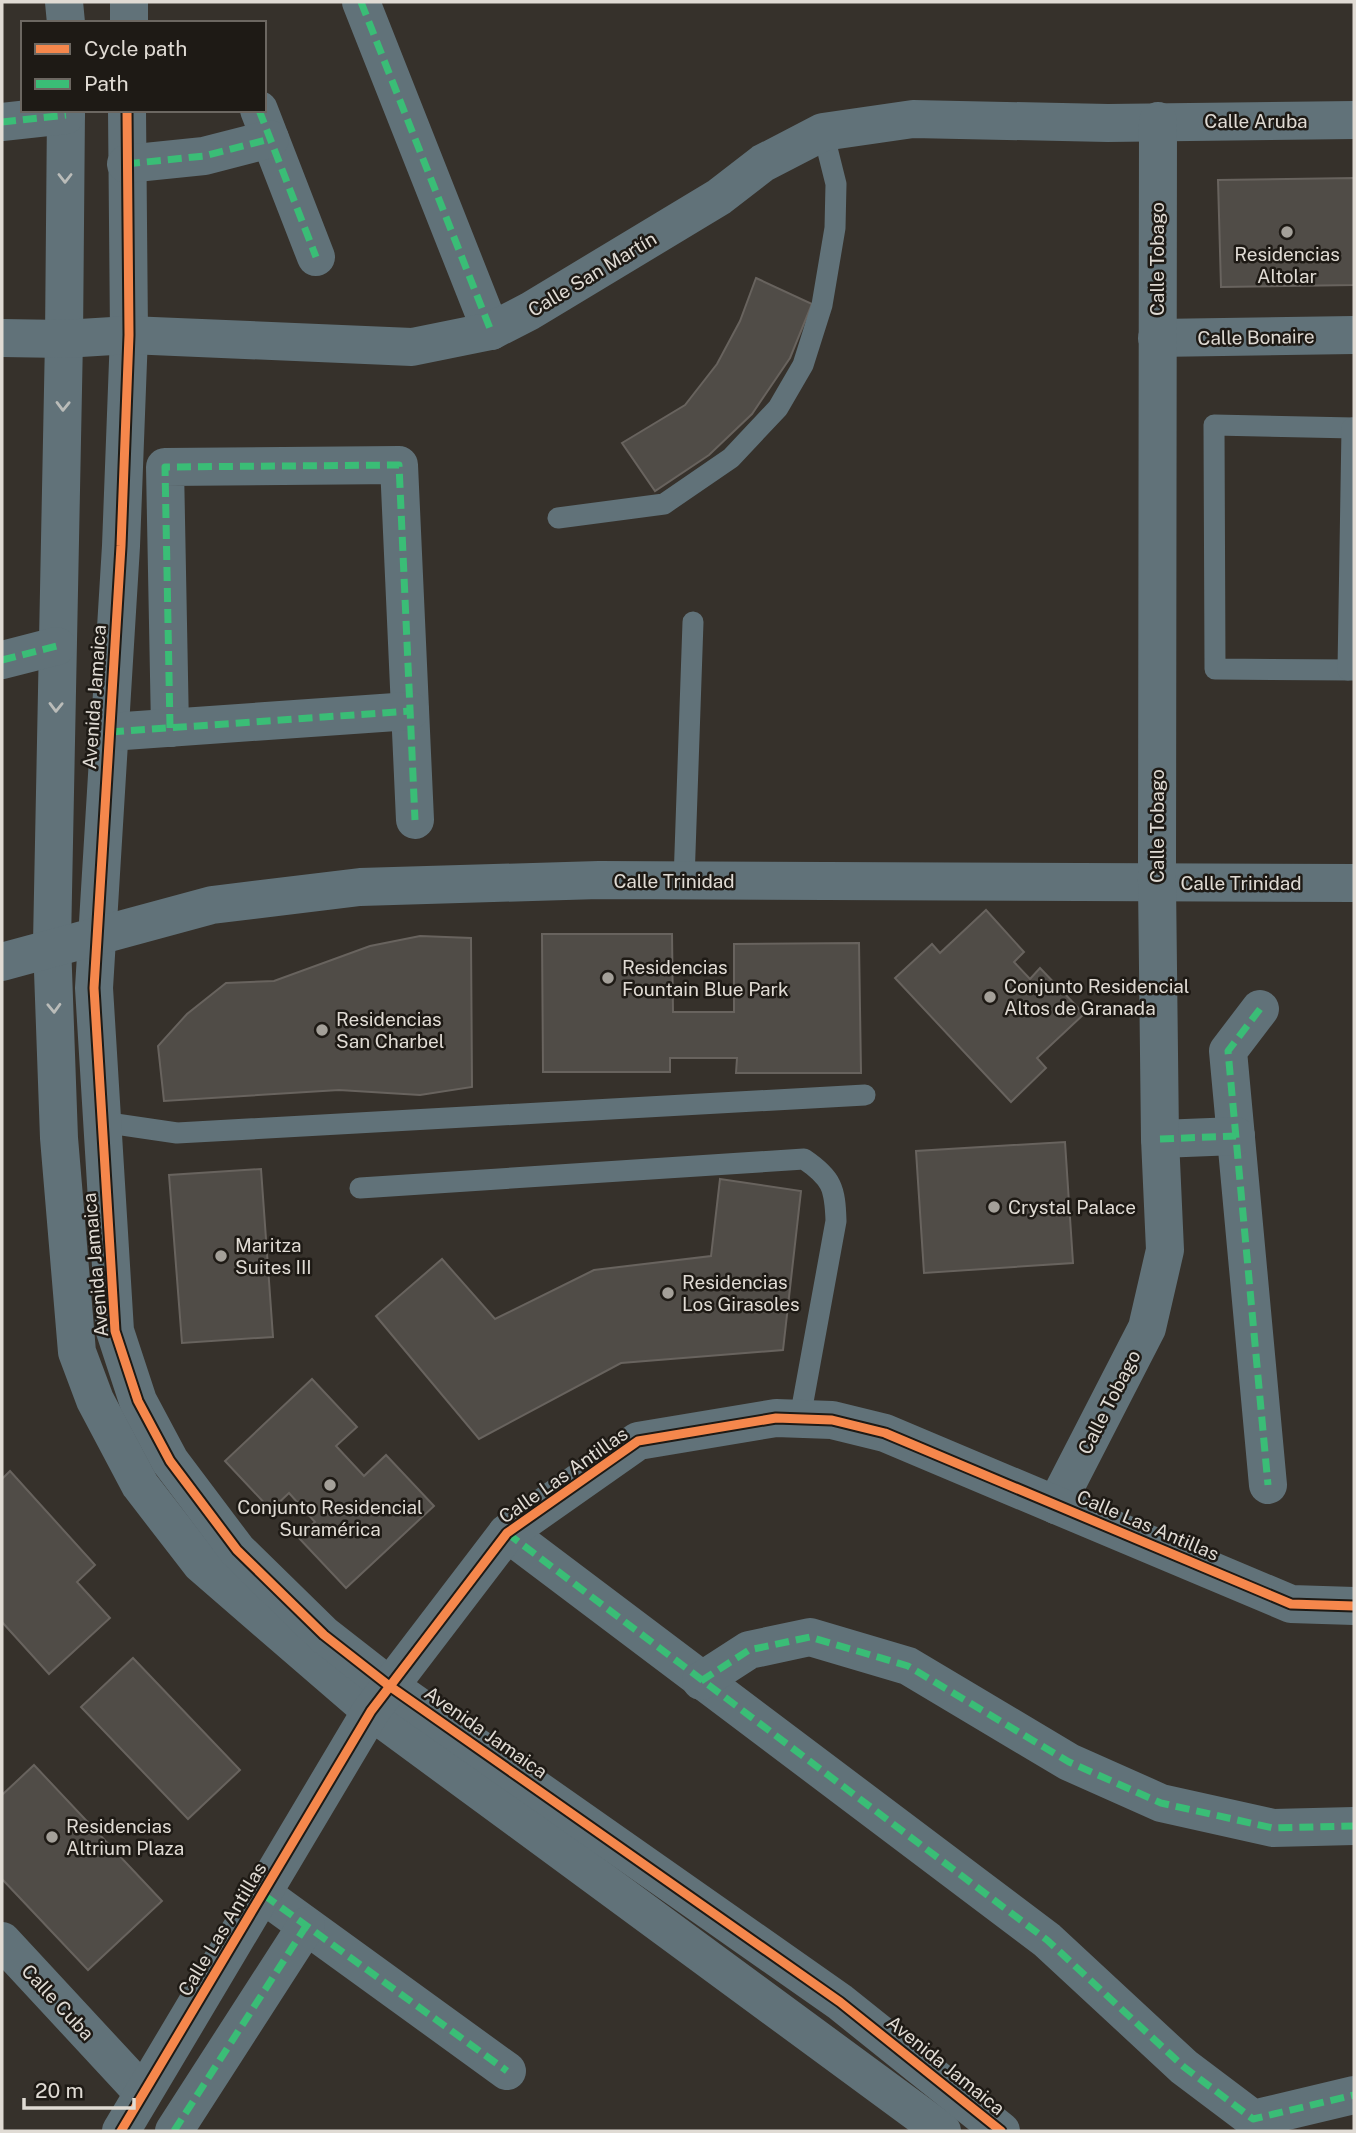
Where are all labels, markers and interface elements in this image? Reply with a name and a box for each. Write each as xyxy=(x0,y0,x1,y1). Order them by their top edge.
legend xyxy=(21,21,266,112)
text: Cycle path xyxy=(84,36,187,61)
text: Path xyxy=(84,71,129,96)
street label: Calle Aruba xyxy=(1204,110,1308,132)
one-way arrow xyxy=(58,173,73,184)
street label: Calle Tobago xyxy=(1146,202,1168,316)
marker: Residencias Altolar xyxy=(1279,224,1295,240)
street label: Calle San Martín xyxy=(524,227,660,321)
place label: Residencias Altolar xyxy=(1234,243,1340,287)
street label: Calle Bonaire xyxy=(1197,325,1315,349)
one-way arrow xyxy=(55,401,71,412)
street label: Avenida Jamaica xyxy=(78,624,110,770)
one-way arrow xyxy=(49,702,64,713)
street label: Calle Tobago xyxy=(1146,769,1168,883)
street label: Calle Trinidad xyxy=(613,870,735,892)
street label: Calle Trinidad xyxy=(1180,872,1302,894)
place label: Residencias Fountain Blue Park xyxy=(622,956,789,1000)
marker: Residencias Fountain Blue Park xyxy=(600,970,616,986)
place label: Conjunto Residencial Altos de Granada xyxy=(1004,975,1190,1019)
marker: Conjunto Residencial Altos de Granada xyxy=(982,989,998,1005)
one-way arrow xyxy=(47,1003,62,1014)
place label: Residencias San Charbel xyxy=(336,1008,445,1052)
marker: Residencias San Charbel xyxy=(314,1022,330,1038)
street label: Avenida Jamaica xyxy=(78,1192,112,1338)
place label: Crystal Palace xyxy=(1008,1196,1136,1218)
marker: Crystal Palace xyxy=(986,1199,1002,1215)
place label: Maritza Suites III xyxy=(235,1234,312,1278)
marker: Maritza Suites III xyxy=(213,1248,229,1264)
place label: Residencias Los Girasoles xyxy=(682,1271,800,1315)
marker: Residencias Los Girasoles xyxy=(660,1285,676,1301)
street label: Calle Tobago xyxy=(1073,1346,1145,1458)
street label: Calle Las Antillas xyxy=(494,1422,632,1528)
marker: Conjunto Residencial Suramérica xyxy=(322,1477,338,1493)
street label: Calle Las Antillas xyxy=(1074,1485,1222,1565)
place label: Conjunto Residencial Suramérica xyxy=(237,1496,423,1540)
street label: Avenida Jamaica xyxy=(420,1681,552,1783)
place label: Residencias Altrium Plaza xyxy=(66,1815,184,1859)
marker: Residencias Altrium Plaza xyxy=(44,1829,60,1845)
street label: Calle Las Antillas xyxy=(173,1858,271,2000)
street label: Calle Cuba xyxy=(17,1960,99,2044)
street label: Avenida Jamaica xyxy=(883,2011,1009,2119)
scale bar xyxy=(24,2066,135,2110)
text: 20 m xyxy=(35,2078,84,2103)

